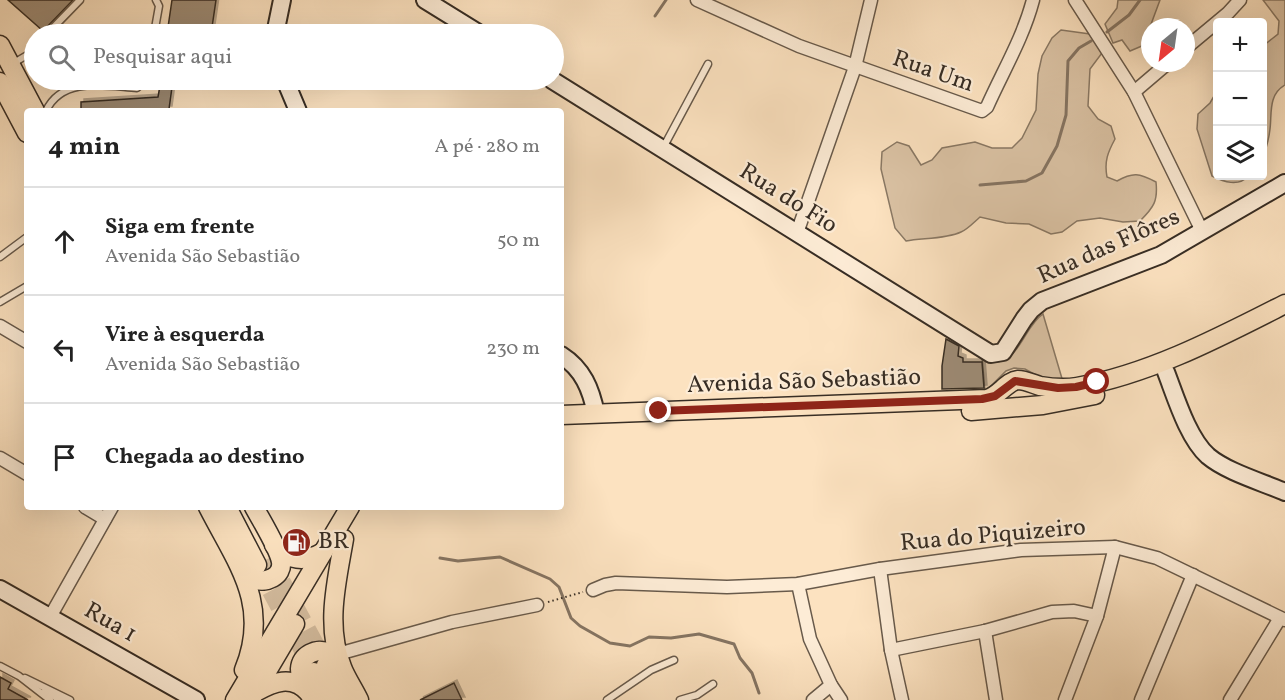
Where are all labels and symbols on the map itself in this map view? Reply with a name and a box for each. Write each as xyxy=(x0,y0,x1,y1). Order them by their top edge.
north arrow xyxy=(1141,18,1195,72)
street label: Rua Um xyxy=(888,42,978,102)
street label: Rua do Fio xyxy=(732,155,844,243)
street label: Rua das Flôres xyxy=(1032,200,1186,294)
street label: Avenida São Sebastião xyxy=(686,361,922,403)
route start xyxy=(1083,368,1109,394)
route end xyxy=(645,397,671,423)
street label: Rua do Piquizeiro xyxy=(899,511,1087,561)
place label: BR xyxy=(318,525,349,559)
fuel station icon: BR xyxy=(281,526,313,558)
street label: Rua 1 xyxy=(77,594,143,652)

